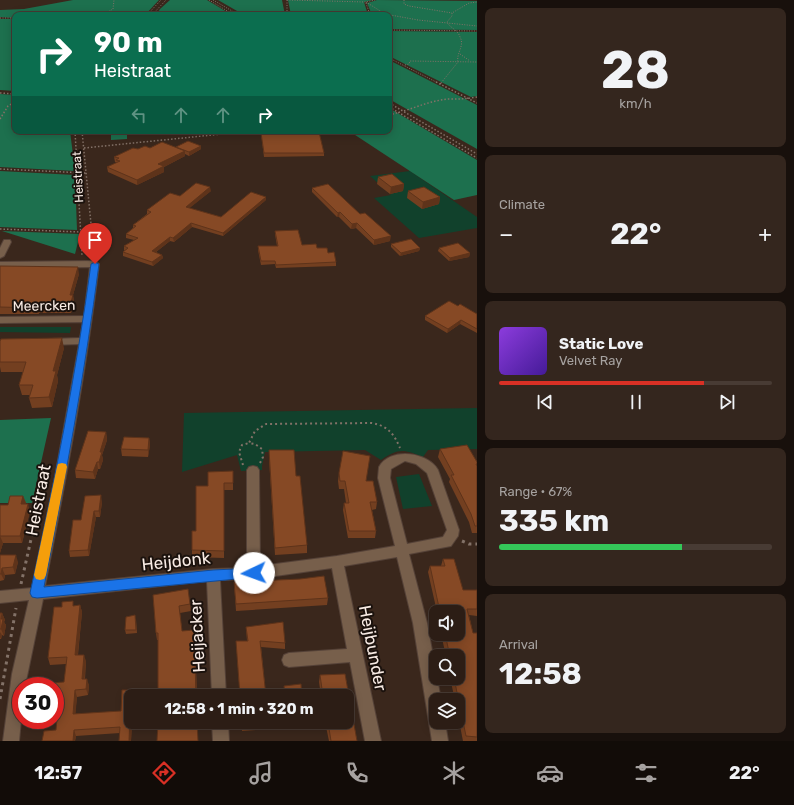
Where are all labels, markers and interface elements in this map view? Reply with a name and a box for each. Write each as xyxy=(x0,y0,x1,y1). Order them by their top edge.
text: 90 m xyxy=(94,26,163,59)
icon: right xyxy=(28,28,80,80)
text: 28 xyxy=(601,39,670,101)
text: Heistraat xyxy=(94,60,171,82)
text: km/h xyxy=(619,96,652,111)
icon: left xyxy=(128,104,150,126)
icon: ahead xyxy=(170,104,192,126)
icon: ahead xyxy=(212,104,234,126)
icon: right xyxy=(254,104,276,126)
street label: Heistraat xyxy=(70,151,86,203)
text: Climate xyxy=(499,197,545,212)
text: 22° xyxy=(610,216,661,252)
text: − xyxy=(499,221,513,248)
text: + xyxy=(758,221,772,248)
pin xyxy=(78,223,112,264)
icon: arrive xyxy=(84,229,106,251)
street label: Meercken xyxy=(12,297,76,315)
text: Static Love xyxy=(559,335,643,353)
text: Velvet Ray xyxy=(559,353,622,368)
icon: previous xyxy=(534,391,556,413)
icon: pause xyxy=(625,391,647,413)
icon: next xyxy=(716,391,738,413)
street label: Heistraat xyxy=(21,462,55,538)
text: Range · 67% xyxy=(499,484,572,499)
text: 335 km xyxy=(499,503,609,539)
street label: Heijdonk xyxy=(141,547,212,575)
position arrow xyxy=(233,552,275,594)
street label: Heijacker xyxy=(185,598,209,673)
street label: Heijbunder xyxy=(355,603,391,693)
map controls xyxy=(429,605,465,729)
button: sound xyxy=(429,605,465,641)
text: Arrival xyxy=(499,637,538,652)
button: search xyxy=(429,649,465,685)
text: 12:58 xyxy=(499,656,582,692)
speed limit sign: 30 xyxy=(12,677,64,729)
button: layers xyxy=(429,693,465,729)
text: 12:58 · 1 min · 320 m xyxy=(164,700,314,718)
icon: directions xyxy=(150,759,178,787)
icon: music xyxy=(247,759,275,787)
icon: phone xyxy=(343,759,371,787)
icon: climate xyxy=(440,759,468,787)
icon: car xyxy=(536,759,564,787)
icon: filters xyxy=(632,759,660,787)
text: 12:57 xyxy=(34,762,82,784)
text: 22° xyxy=(729,762,760,784)

